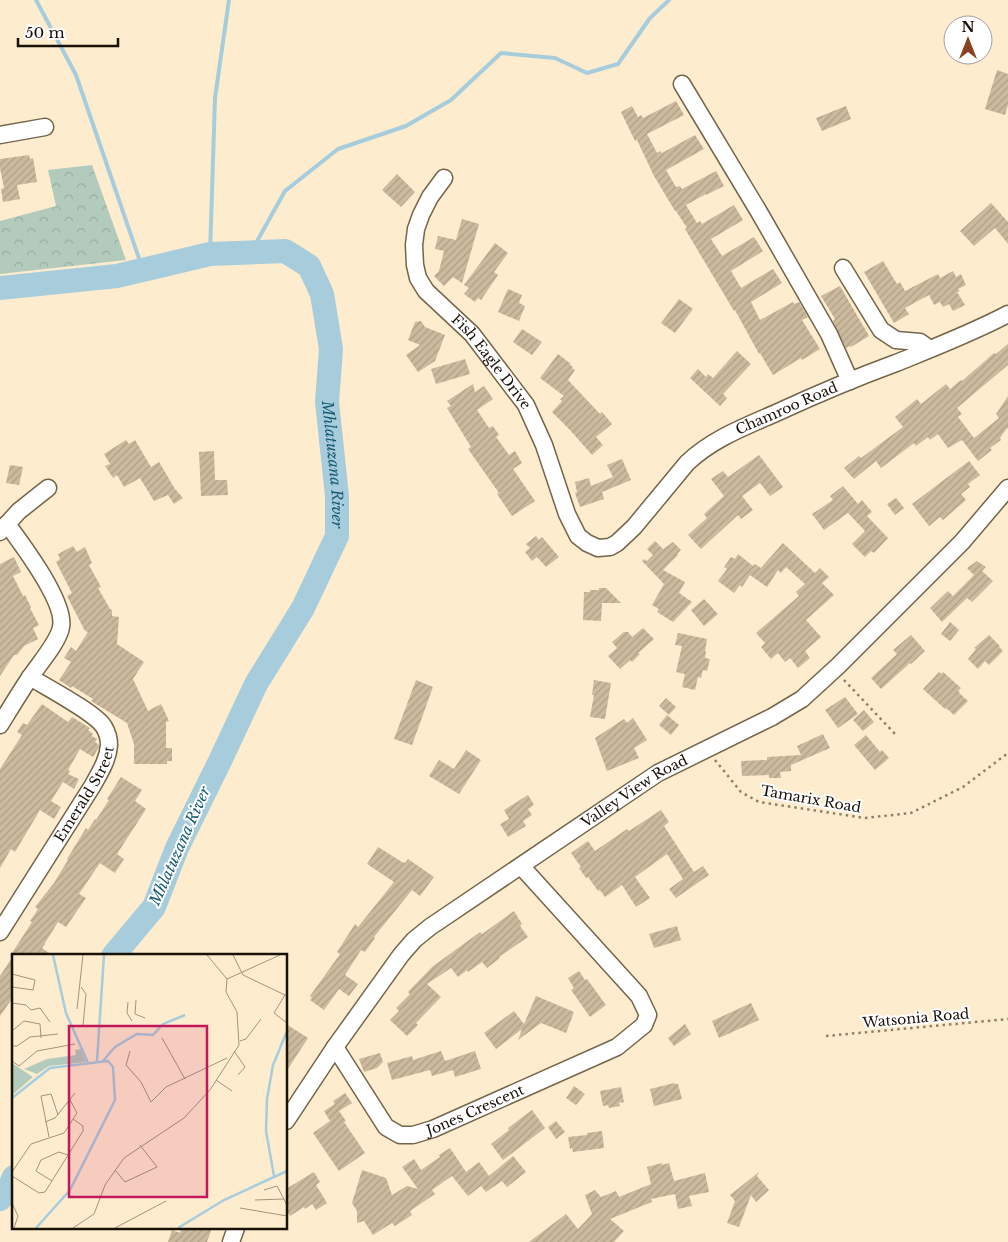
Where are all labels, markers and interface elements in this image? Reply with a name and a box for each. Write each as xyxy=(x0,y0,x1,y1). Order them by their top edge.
scale bar xyxy=(18,15,118,47)
north arrow xyxy=(943,15,993,65)
text: N xyxy=(961,18,975,36)
text: 50 m xyxy=(25,23,65,42)
street label: Fish Eagle Drive xyxy=(448,310,535,413)
street label: Chamroo Road xyxy=(733,378,841,439)
water label: Mhlatuzana River xyxy=(318,399,347,529)
street label: Emerald Street xyxy=(50,744,118,845)
street label: Valley View Road xyxy=(577,751,691,832)
street label: Tamarix Road xyxy=(760,781,863,817)
water label: Mhlatuzana River xyxy=(144,782,215,909)
inset map xyxy=(12,954,288,1230)
street label: Watsonia Road xyxy=(861,1004,971,1032)
street label: Jones Crescent xyxy=(422,1080,527,1140)

